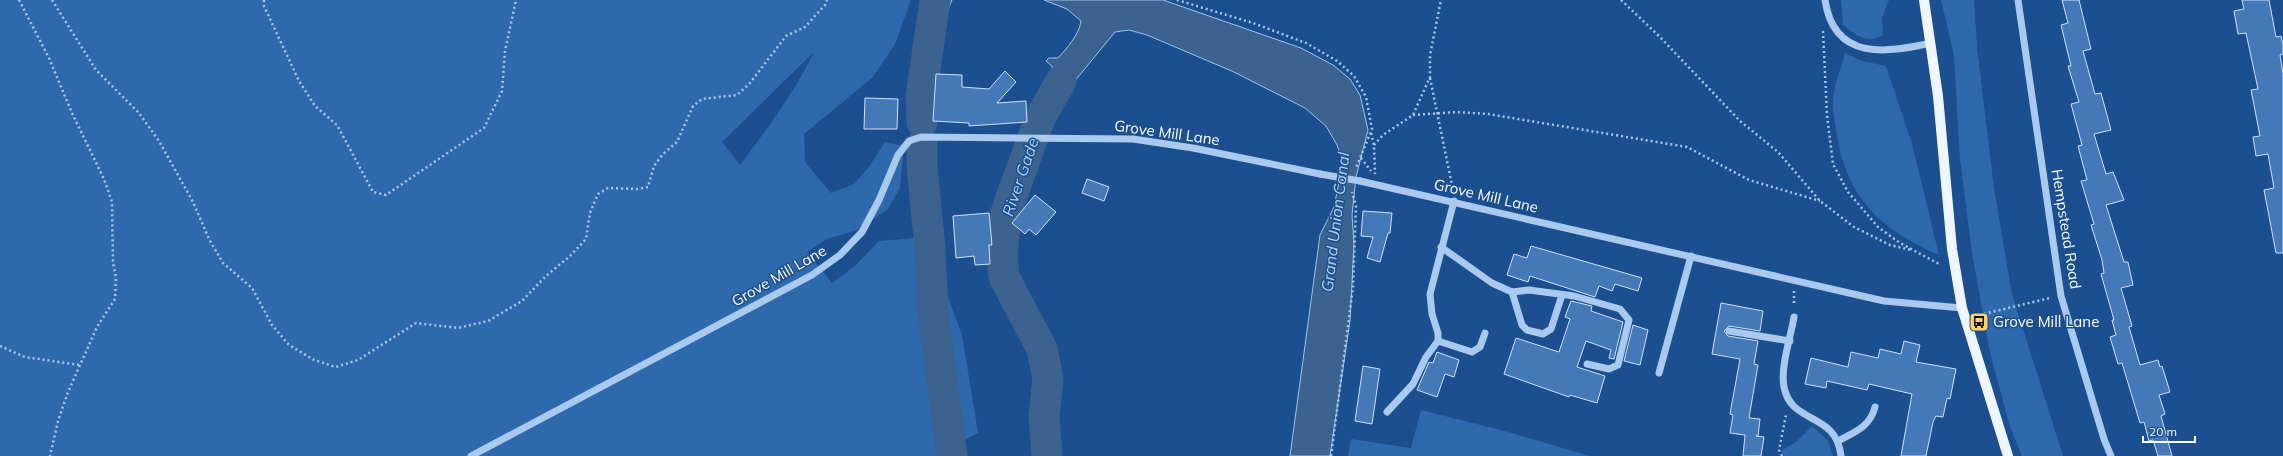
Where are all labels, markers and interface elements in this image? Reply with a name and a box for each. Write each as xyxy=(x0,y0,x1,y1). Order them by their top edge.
street label: Grove Mill Lane xyxy=(1113,116,1221,149)
water label: River Gade xyxy=(997,135,1043,219)
water label: Grand Union Canal xyxy=(1316,151,1354,293)
street label: Hempstead Road xyxy=(2048,168,2085,290)
street label: Grove Mill Lane xyxy=(1432,174,1540,217)
street label: Grove Mill Lane xyxy=(728,241,830,310)
bus stop icon: Grove Mill Lane xyxy=(1968,311,1990,333)
place label: Grove Mill Lane xyxy=(1993,312,2099,331)
scale bar xyxy=(2143,418,2195,444)
text: 20 m xyxy=(2149,424,2177,439)

